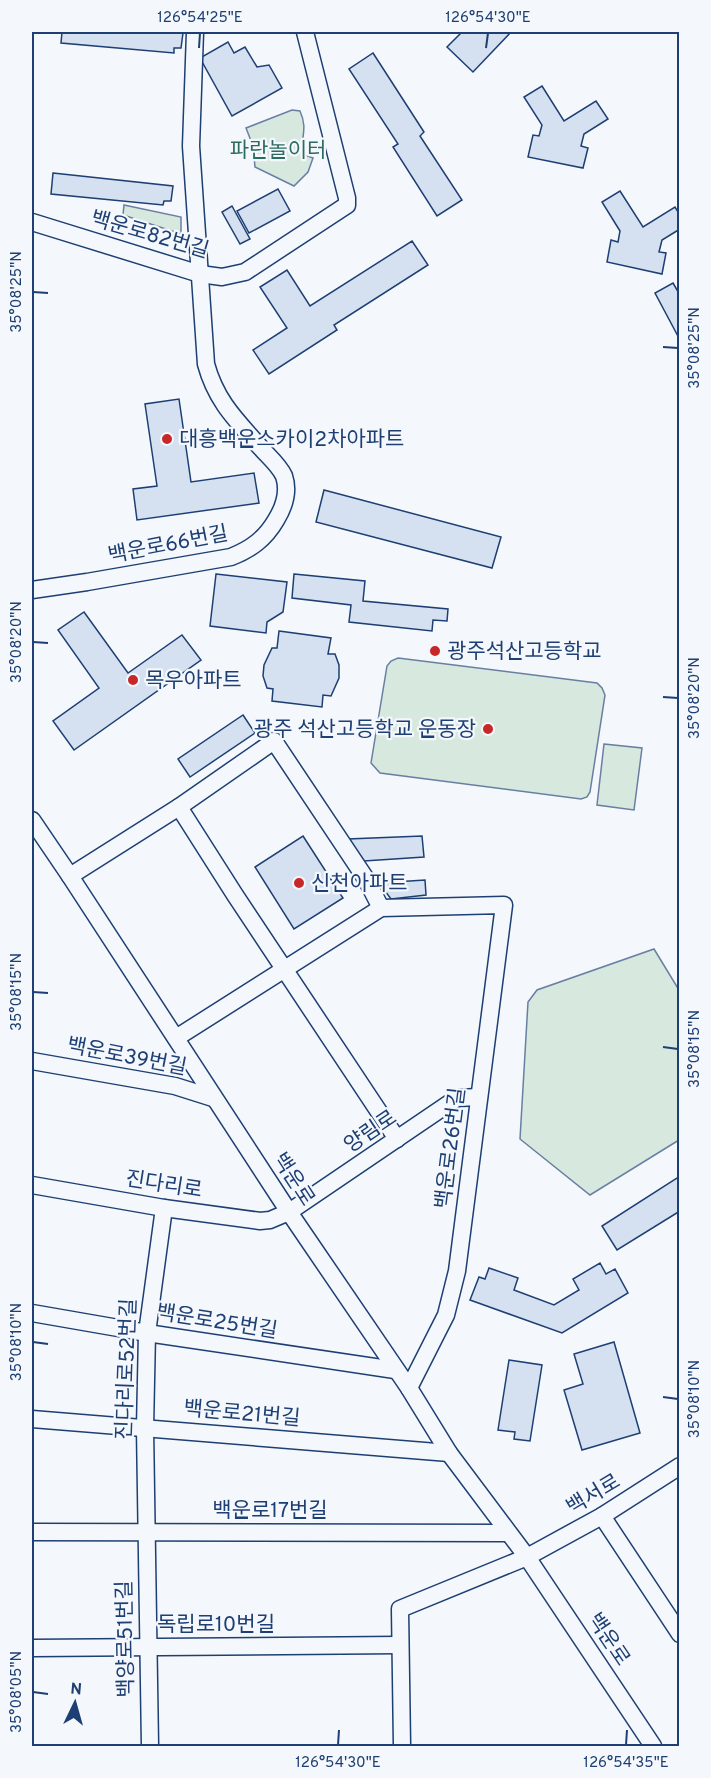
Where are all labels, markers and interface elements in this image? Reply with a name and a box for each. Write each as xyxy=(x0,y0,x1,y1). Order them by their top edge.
text: 126°54'25"E xyxy=(157,9,243,28)
text: 126°54'30"E xyxy=(445,9,531,28)
park label: 파란놀이터 xyxy=(230,138,326,165)
street label: 백운로82번길 xyxy=(87,206,212,265)
text: 35°08'25"N xyxy=(8,251,27,333)
text: 35°08'25"N xyxy=(686,307,705,389)
place label: 대흥백운스카이2차아파트 xyxy=(179,427,404,454)
marker: 대흥백운스카이2차아파트 xyxy=(160,432,174,446)
street label: 백운로66번길 xyxy=(106,521,231,570)
text: 35°08'20"N xyxy=(8,601,27,683)
place label: 광주석산고등학교 xyxy=(447,639,602,666)
marker: 광주석산고등학교 xyxy=(428,644,442,658)
text: 35°08'20"N xyxy=(686,657,705,739)
place label: 목우아파트 xyxy=(145,668,242,695)
marker: 목우아파트 xyxy=(126,673,140,687)
place label: 광주 석산고등학교 운동장 xyxy=(254,717,476,744)
marker: 광주 석산고등학교 운동장 xyxy=(481,722,495,736)
place label: 신천아파트 xyxy=(311,871,408,898)
marker: 신천아파트 xyxy=(292,876,306,890)
text: 35°08'15"N xyxy=(8,953,27,1031)
text: 35°08'15"N xyxy=(686,1010,705,1088)
street label: 백운로39번길 xyxy=(65,1033,189,1082)
street label: 백운로26번길 xyxy=(431,1086,472,1210)
street label: 양림로 xyxy=(339,1105,402,1160)
street label: 백운로 xyxy=(266,1148,320,1211)
street label: 진다리로 xyxy=(123,1166,204,1205)
street label: 진다리로52번길 xyxy=(112,1298,143,1440)
street label: 백운로25번길 xyxy=(154,1300,279,1345)
text: 35°08'10"N xyxy=(8,1303,27,1381)
text: 35°08'10"N xyxy=(686,1360,705,1438)
street label: 백운로21번길 xyxy=(182,1396,301,1433)
street label: 백서로 xyxy=(562,1469,626,1522)
street label: 백운로17번길 xyxy=(212,1498,328,1525)
street label: 백양로51번길 xyxy=(112,1580,141,1698)
street label: 백운로 xyxy=(580,1608,635,1671)
street label: 독립로10번길 xyxy=(157,1612,275,1639)
text: 35°08'05"N xyxy=(8,1651,27,1733)
north arrow xyxy=(45,1673,105,1733)
text: N xyxy=(70,1680,83,1701)
text: 126°54'30"E xyxy=(295,1754,381,1773)
text: 126°54'35"E xyxy=(583,1754,669,1773)

